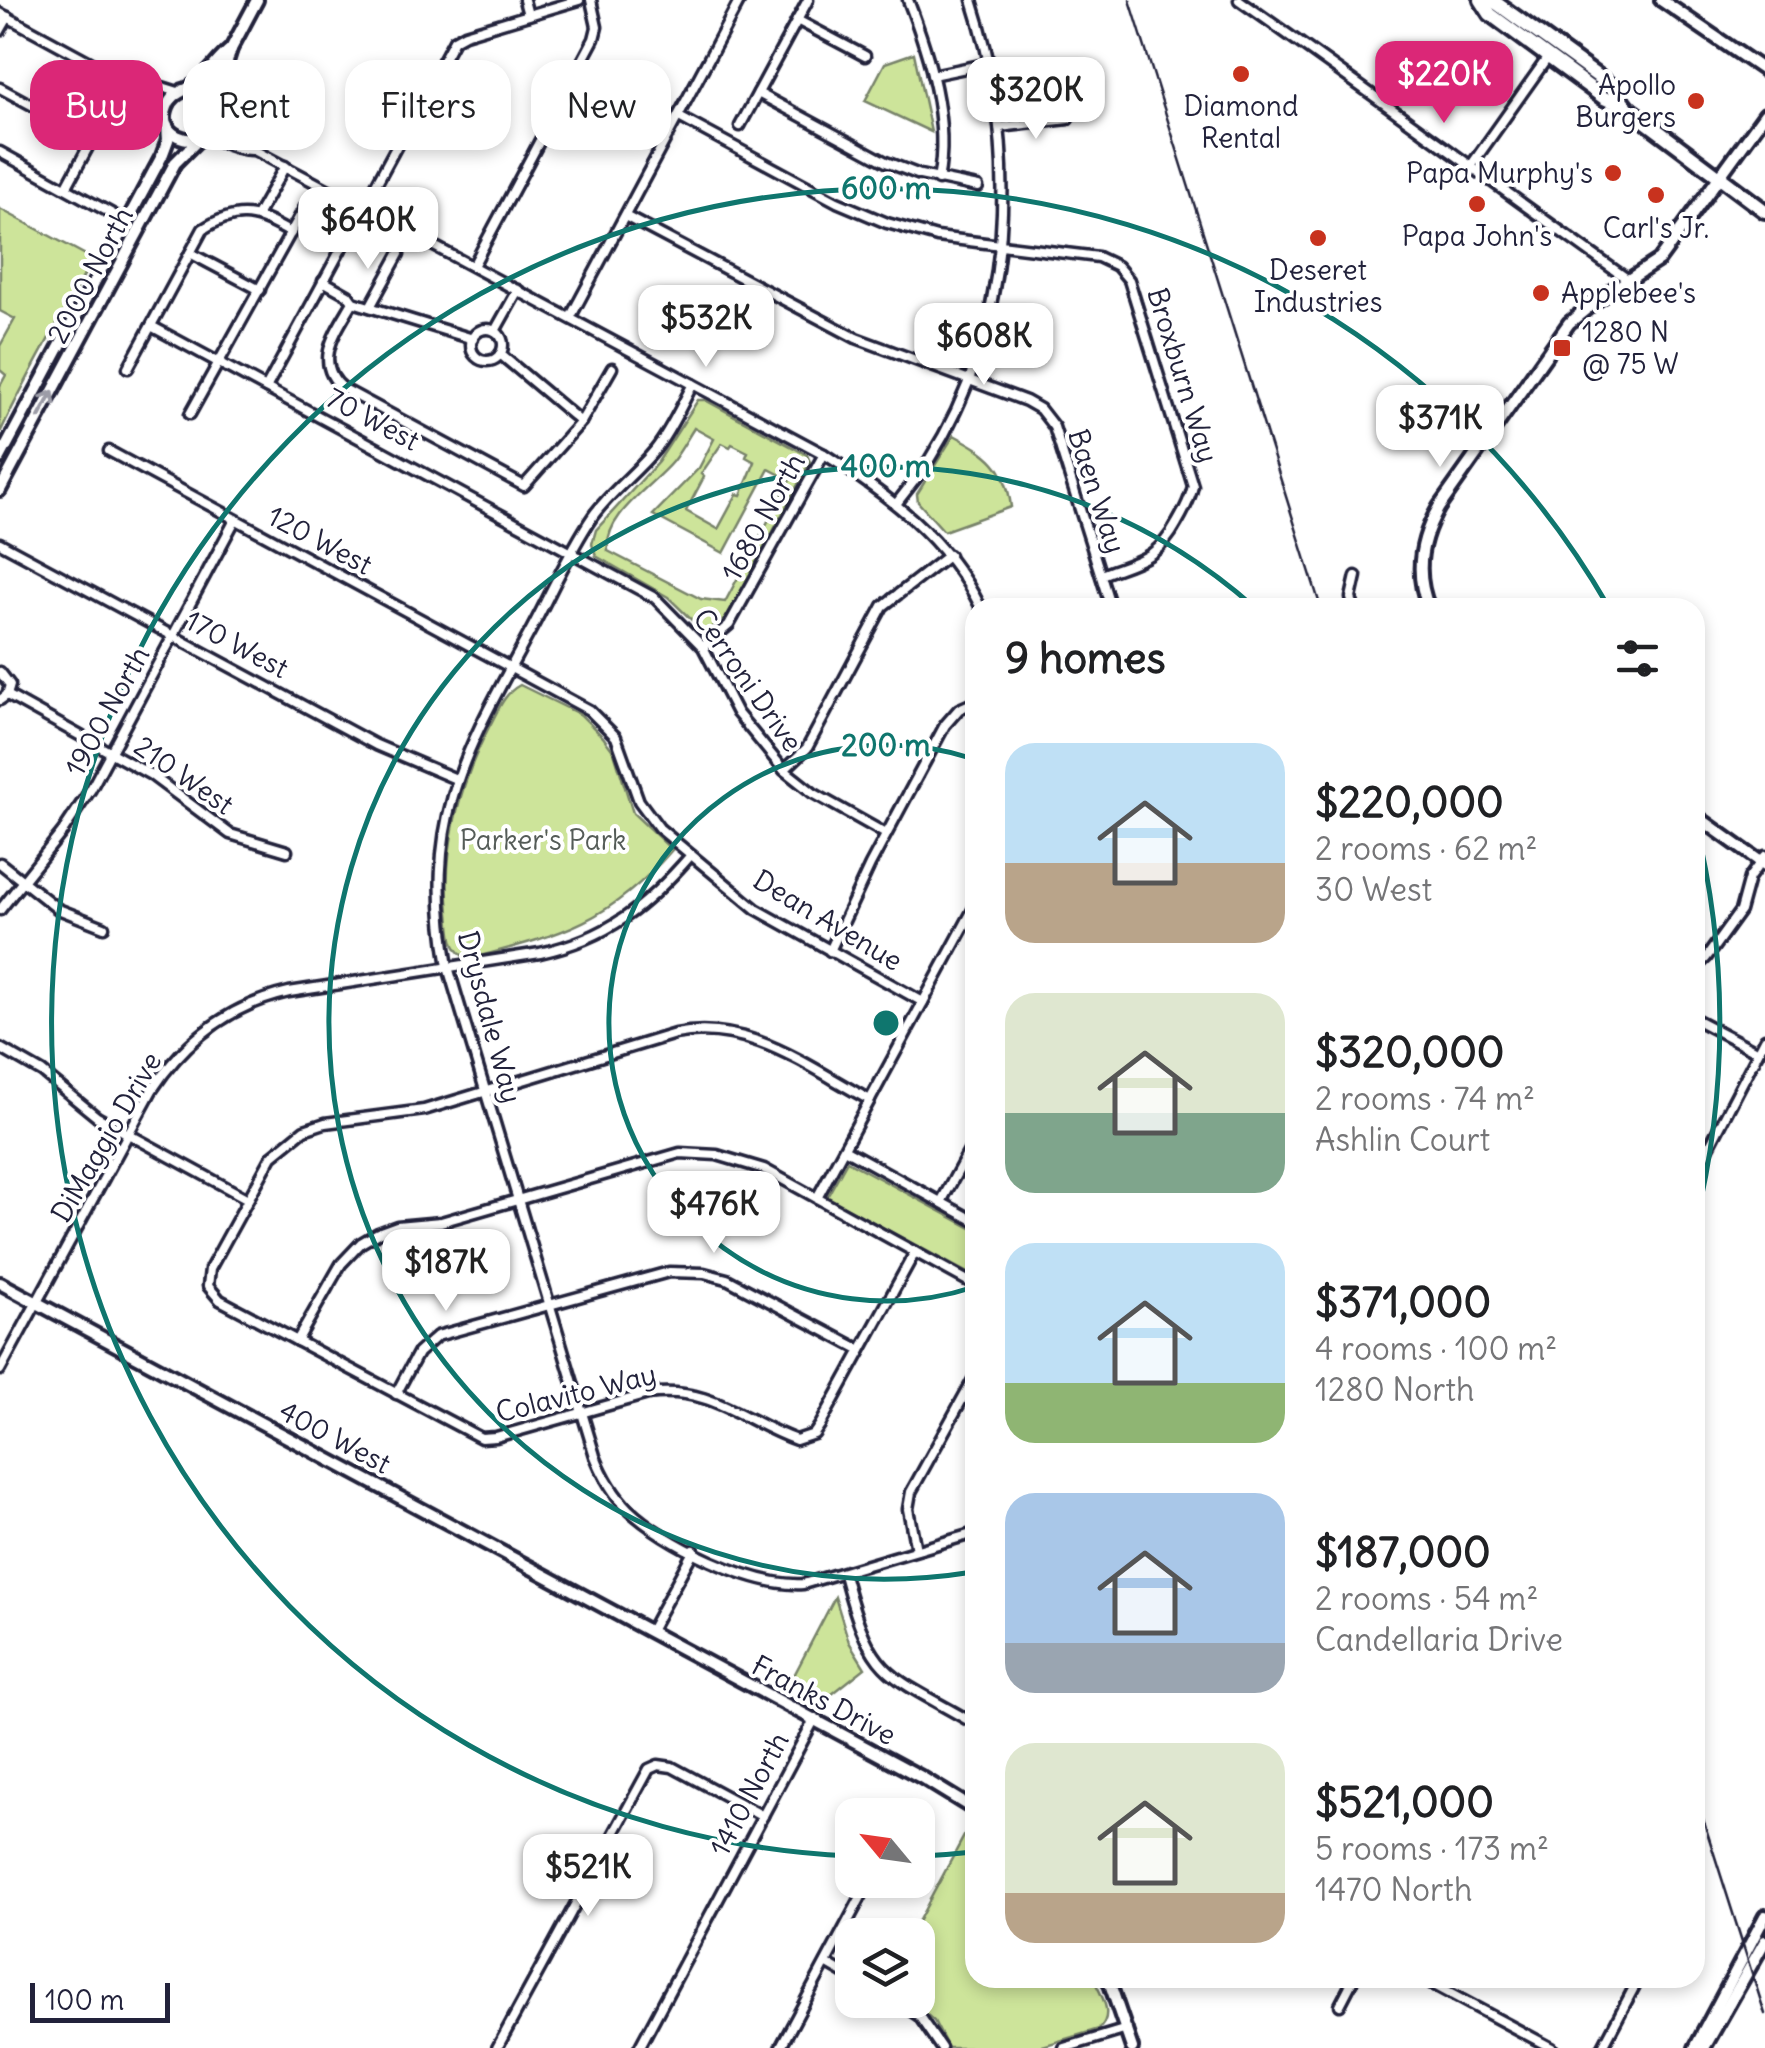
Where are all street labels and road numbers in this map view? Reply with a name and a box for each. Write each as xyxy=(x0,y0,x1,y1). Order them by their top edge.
street label: 2000 North xyxy=(39,201,141,349)
street label: Broxburn Way xyxy=(1139,283,1227,467)
street label: 70 West xyxy=(320,380,426,458)
street label: Baen Way xyxy=(1060,424,1134,558)
street label: 1680 North xyxy=(713,447,813,587)
street label: 120 West xyxy=(262,498,378,582)
street label: Cerroni Drive xyxy=(686,601,810,759)
street label: 170 West xyxy=(179,602,295,686)
street label: 1900 North xyxy=(57,640,157,782)
street label: 210 West xyxy=(127,728,241,822)
street label: Dean Avenue xyxy=(747,861,909,979)
street label: Drysdale Way xyxy=(450,927,530,1107)
street label: DiMaggio Drive xyxy=(43,1046,169,1228)
street label: Colavito Way xyxy=(492,1356,660,1430)
street label: 400 West xyxy=(273,1393,397,1481)
street label: Franks Drive xyxy=(746,1647,902,1753)
street label: 1410 North xyxy=(701,1726,797,1862)

